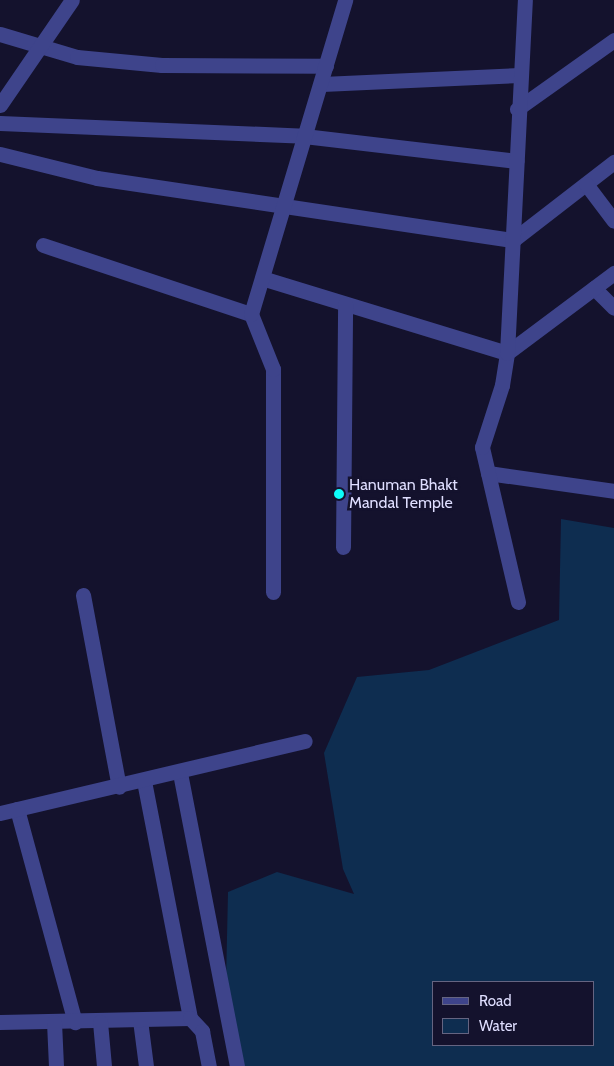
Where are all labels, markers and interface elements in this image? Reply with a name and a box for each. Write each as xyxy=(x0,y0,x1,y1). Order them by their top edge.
place label: Hanuman Bhakt Mandal Temple xyxy=(349,475,458,513)
marker: Hanuman Bhakt Mandal Temple xyxy=(333,488,345,500)
legend xyxy=(432,981,594,1046)
text: Road xyxy=(479,992,512,1010)
text: Water xyxy=(479,1017,517,1035)

